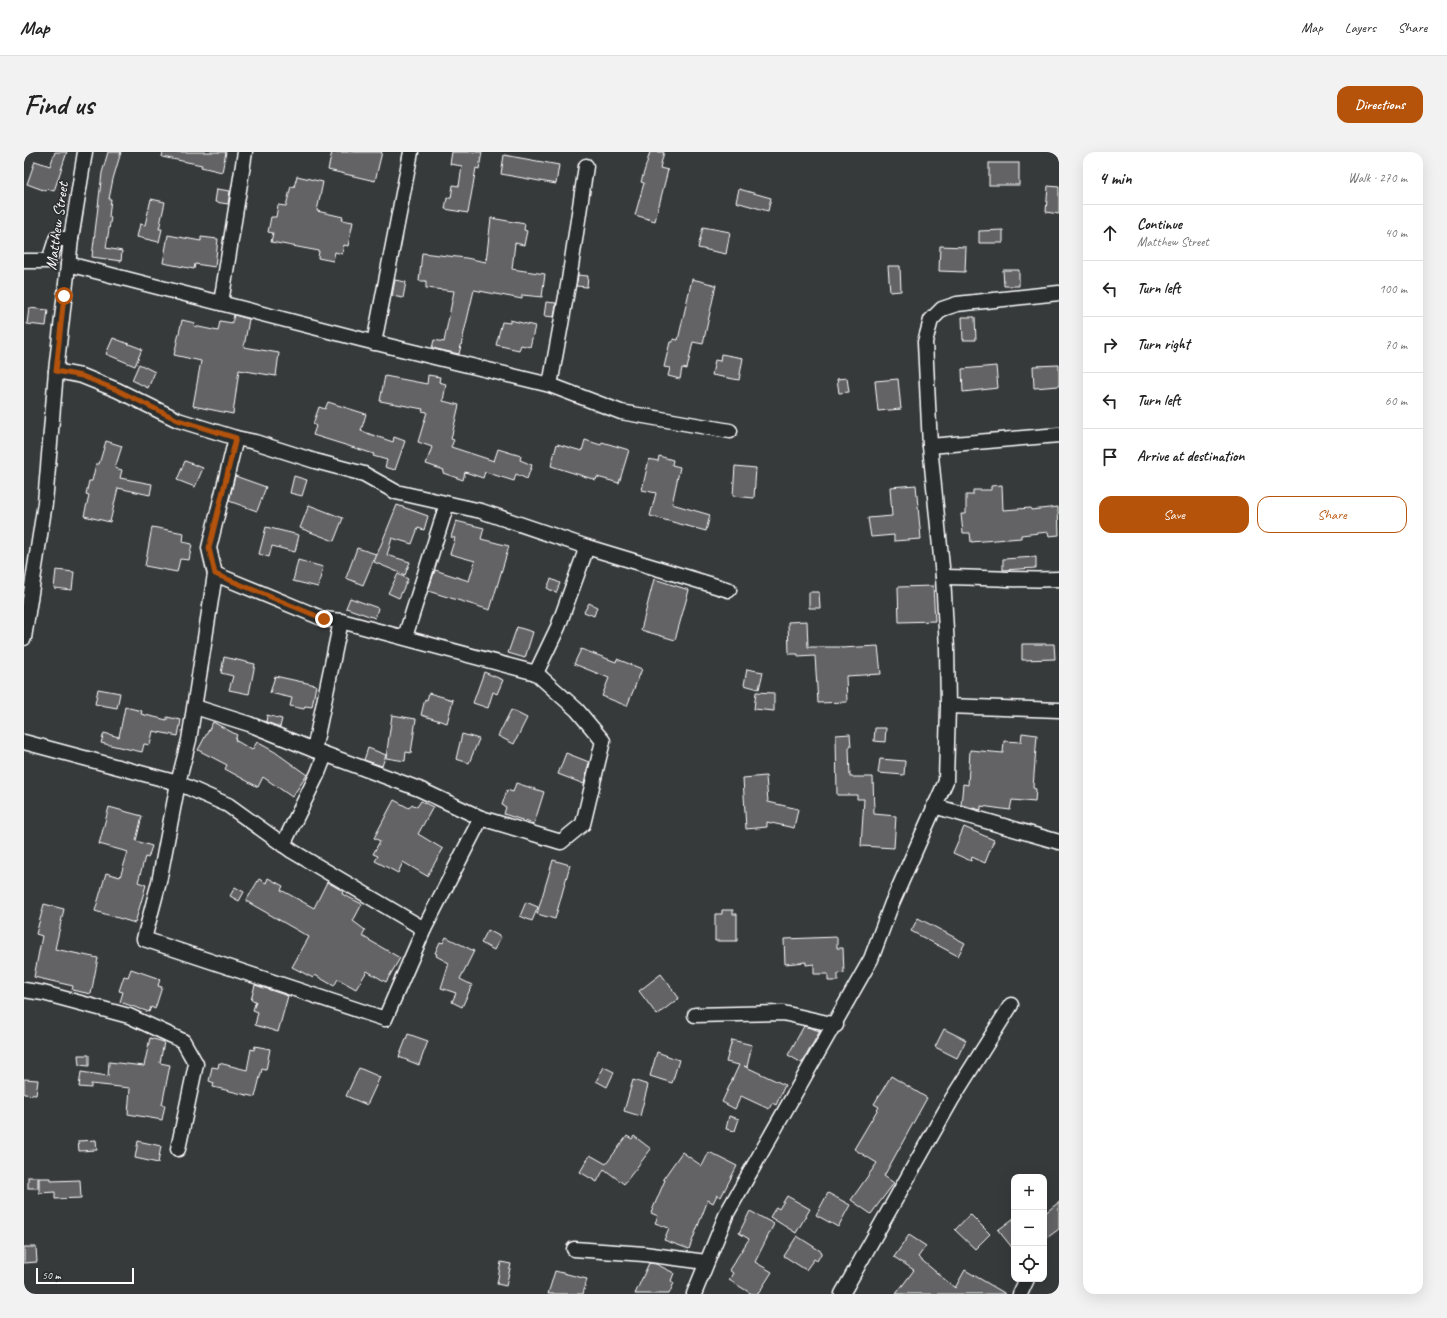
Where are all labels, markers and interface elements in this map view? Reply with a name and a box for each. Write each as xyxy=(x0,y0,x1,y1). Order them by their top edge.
text: Map xyxy=(20,16,50,40)
text: Map xyxy=(1301,19,1323,36)
text: Layers xyxy=(1345,19,1376,36)
text: Share xyxy=(1398,19,1427,36)
button: Directions xyxy=(1337,86,1423,123)
text: Find us xyxy=(24,87,94,122)
text: 4 min xyxy=(1099,168,1132,189)
text: Walk · 270 m xyxy=(1348,170,1407,186)
street label: Matthew Street xyxy=(41,179,73,271)
text: Continue xyxy=(1137,215,1182,234)
icon: ahead xyxy=(1099,222,1121,244)
text: 40 m xyxy=(1385,225,1407,241)
text: Matthew Street xyxy=(1137,234,1209,250)
icon: left xyxy=(1099,278,1121,300)
text: Turn left xyxy=(1137,279,1180,298)
text: 100 m xyxy=(1379,281,1407,297)
route start xyxy=(55,287,73,305)
icon: right xyxy=(1099,334,1121,356)
text: Turn right xyxy=(1137,335,1190,354)
text: 70 m xyxy=(1385,337,1407,353)
icon: left xyxy=(1099,390,1121,412)
text: Turn left xyxy=(1137,391,1180,410)
text: 60 m xyxy=(1385,393,1407,409)
icon: arrive xyxy=(1099,446,1121,468)
text: Arrive at destination xyxy=(1137,447,1244,466)
button: Save xyxy=(1099,496,1249,533)
button: Share xyxy=(1257,496,1407,533)
route end xyxy=(315,610,333,628)
map controls xyxy=(1011,1174,1047,1282)
button: + xyxy=(1011,1174,1047,1210)
button: − xyxy=(1011,1210,1047,1246)
button: locate xyxy=(1011,1246,1047,1282)
scale bar xyxy=(36,1266,134,1285)
text: 50 m xyxy=(42,1268,61,1282)

